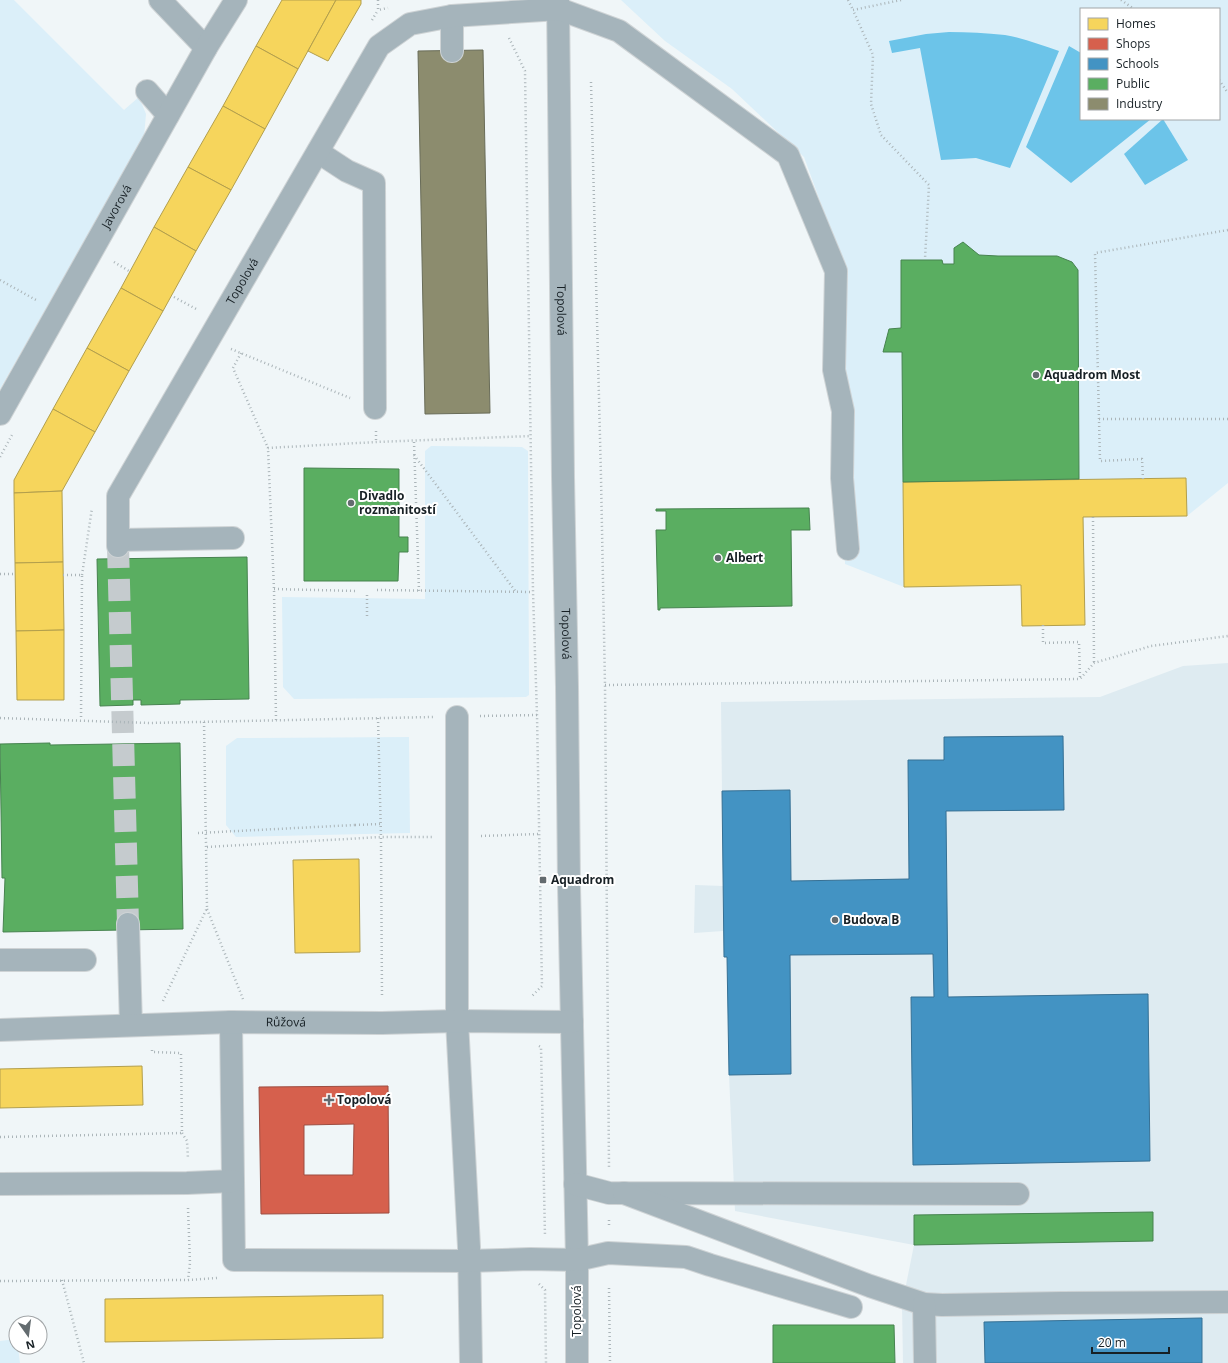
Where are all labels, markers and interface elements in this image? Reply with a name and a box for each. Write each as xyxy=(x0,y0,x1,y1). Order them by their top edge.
legend xyxy=(1080,8,1220,120)
text: Homes xyxy=(1116,15,1156,32)
text: Shops xyxy=(1116,35,1151,52)
text: Schools xyxy=(1116,55,1159,72)
text: Public xyxy=(1116,75,1150,92)
text: Industry xyxy=(1116,95,1163,112)
street label: Javorová xyxy=(97,181,135,232)
street label: Topolová xyxy=(222,255,262,308)
street label: Topolová xyxy=(553,284,571,336)
place label: Aquadrom Most xyxy=(1044,366,1140,383)
marker: Aquadrom Most xyxy=(1031,370,1041,380)
place label: Divadlo rozmanitostí xyxy=(359,487,437,518)
marker: Divadlo rozmanitostí xyxy=(346,498,356,508)
place label: Albert xyxy=(726,549,763,566)
marker: Albert xyxy=(713,553,723,563)
street label: Topolová xyxy=(558,608,575,660)
place label: Aquadrom xyxy=(551,871,614,888)
marker: Aquadrom xyxy=(538,875,548,885)
place label: Budova B xyxy=(843,911,899,928)
marker: Budova B xyxy=(830,915,840,925)
street label: Růžová xyxy=(266,1013,306,1030)
place label: Topolová xyxy=(337,1091,392,1108)
marker: Topolová xyxy=(324,1095,334,1105)
street label: Topolová xyxy=(568,1285,585,1337)
north arrow xyxy=(8,1315,48,1355)
scale bar xyxy=(1092,1329,1169,1355)
text: 20 m xyxy=(1098,1334,1126,1351)
text: N xyxy=(24,1337,37,1354)

